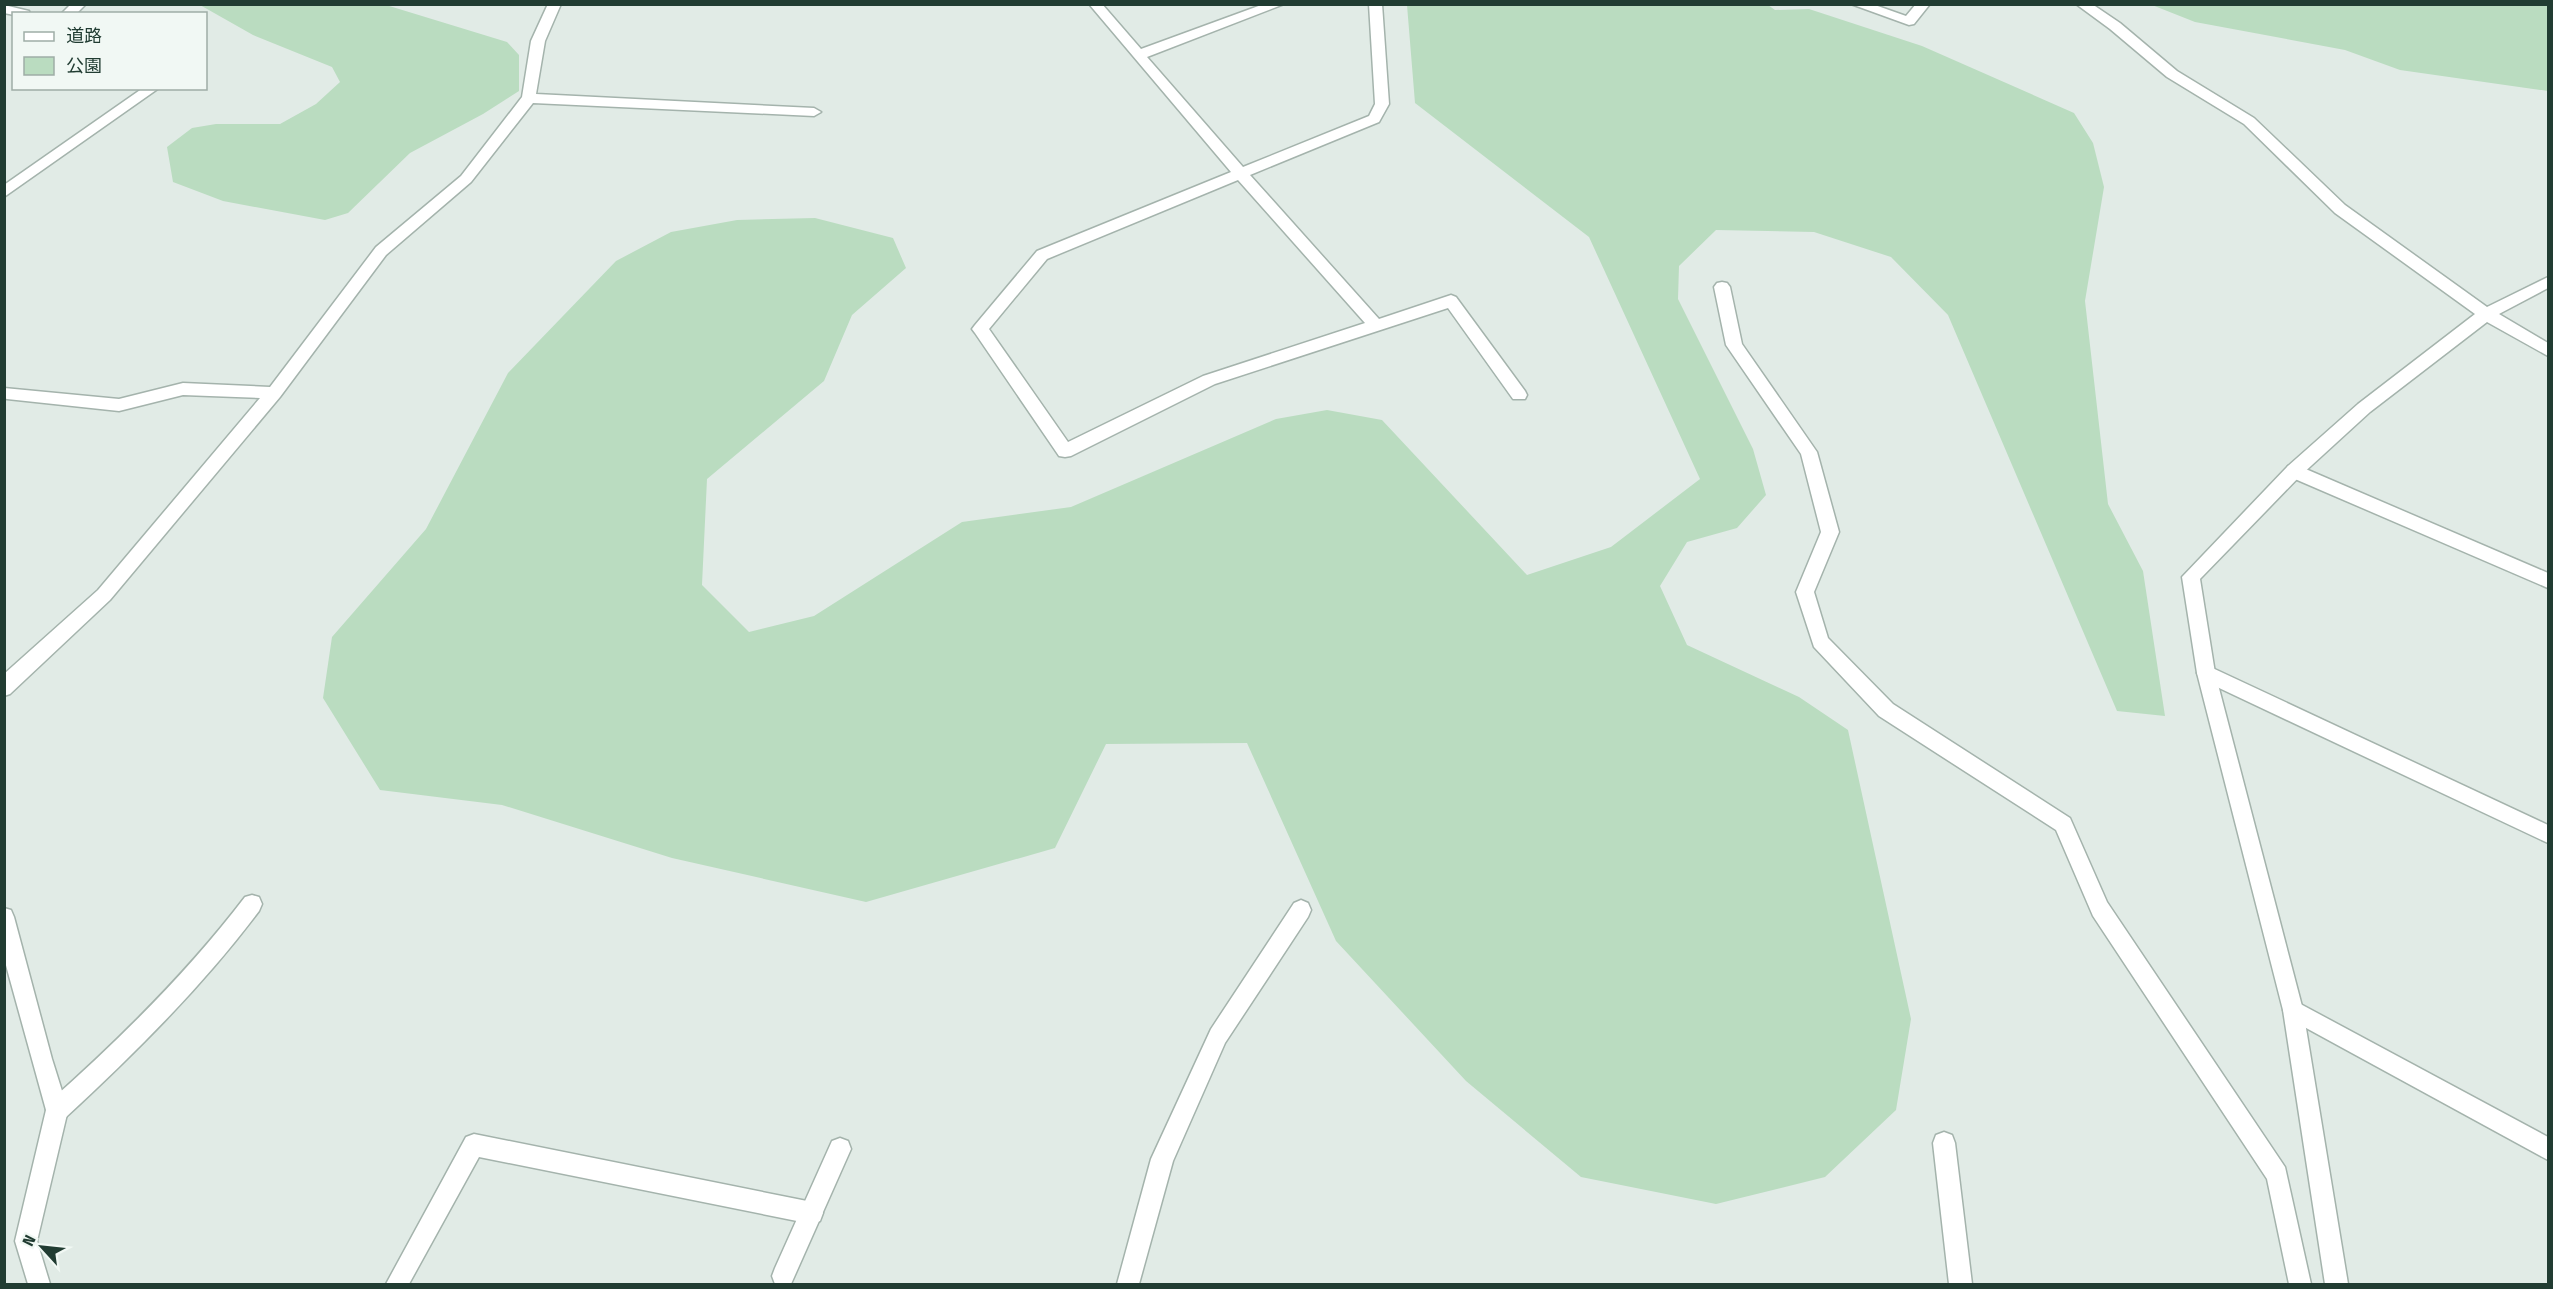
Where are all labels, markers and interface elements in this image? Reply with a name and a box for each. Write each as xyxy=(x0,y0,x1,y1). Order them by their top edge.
legend xyxy=(12,12,207,90)
text: 道路 xyxy=(66,25,102,47)
text: 公園 xyxy=(66,55,102,77)
north arrow xyxy=(12,1217,72,1277)
text: N xyxy=(18,1232,40,1249)

